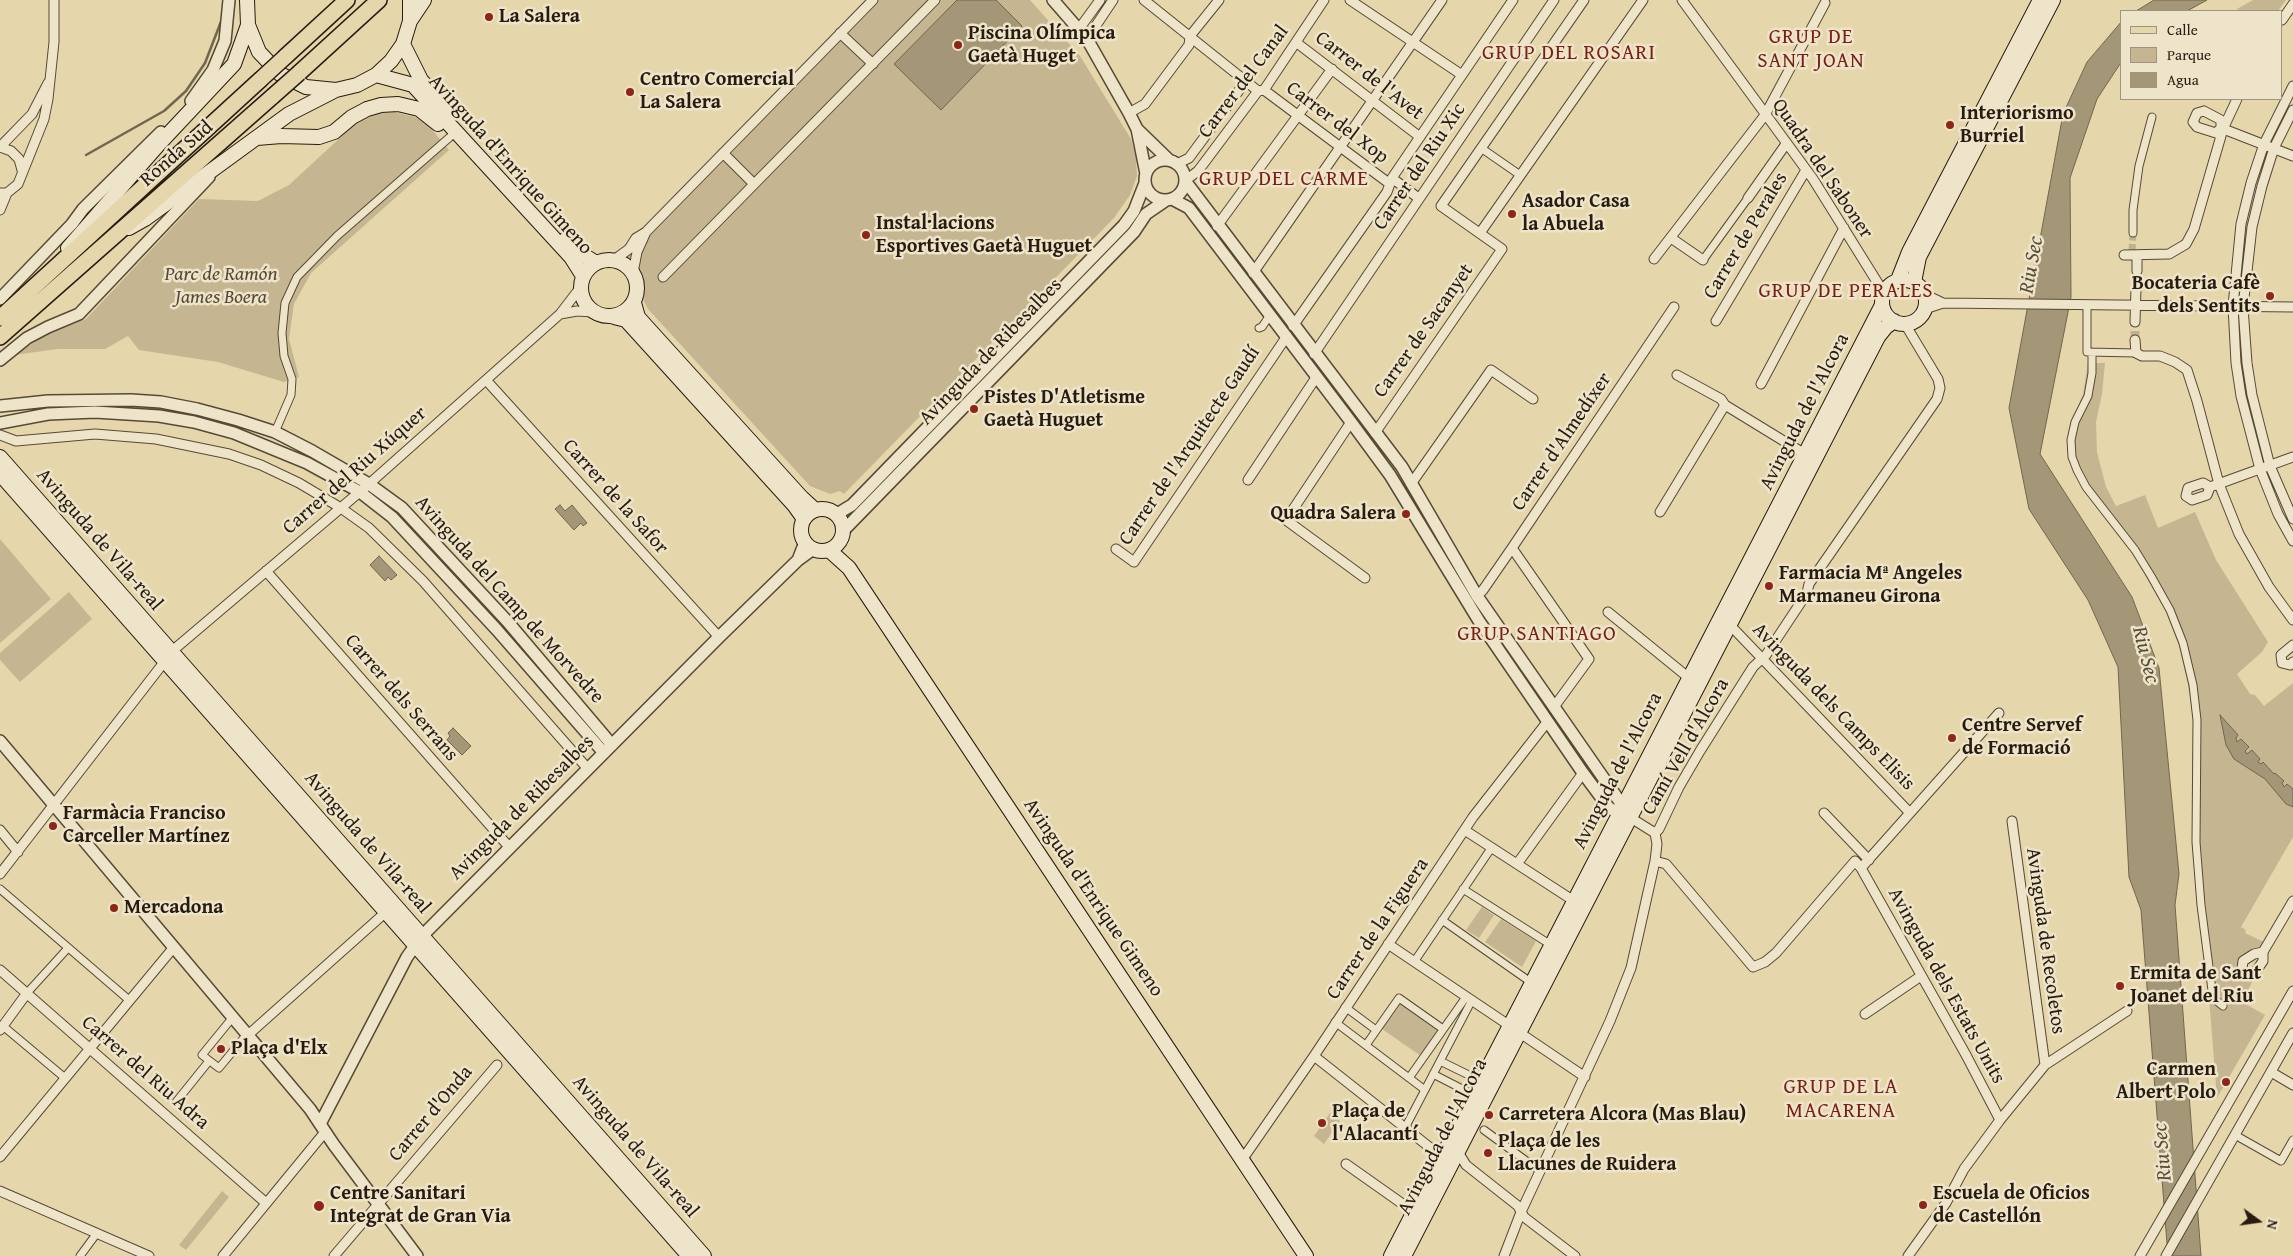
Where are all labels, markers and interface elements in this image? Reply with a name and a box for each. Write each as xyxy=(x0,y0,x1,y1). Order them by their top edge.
place label: La Salera xyxy=(499,5,580,29)
legend xyxy=(2120,10,2283,100)
marker: La Salera xyxy=(483,11,495,23)
text: Calle xyxy=(2167,19,2198,40)
street label: Carrer del Canal xyxy=(1194,21,1294,143)
place label: Piscina Olímpica Gaetà Huget xyxy=(968,22,1116,69)
district label: GRUP DE SANT JOAN xyxy=(1756,25,1866,75)
street label: Carrer de l'Avet xyxy=(1310,26,1428,126)
marker: Piscina Olímpica Gaetà Huget xyxy=(952,39,964,51)
district label: GRUP DEL ROSARI xyxy=(1480,41,1658,67)
text: Parque xyxy=(2167,44,2211,65)
place label: Centro Comercial La Salera xyxy=(640,68,794,115)
text: Agua xyxy=(2167,69,2199,90)
street label: Avinguda d'Enrique Gimeno xyxy=(423,70,597,260)
street label: Carrer del Xop xyxy=(1281,77,1393,169)
marker: Centro Comercial La Salera xyxy=(624,86,636,98)
street label: Quadra del Saboner xyxy=(1766,94,1878,244)
street label: Carrer del Riu Xic xyxy=(1369,99,1471,235)
place label: Interiorismo Burriel xyxy=(1960,102,2074,149)
street label: Ronda Sud xyxy=(136,116,218,192)
marker: Interiorismo Burriel xyxy=(1944,119,1956,131)
district label: GRUP DEL CARME xyxy=(1197,167,1371,193)
street label: Carrer de Perales xyxy=(1699,168,1793,304)
place label: Asador Casa la Abuela xyxy=(1522,190,1630,237)
marker: Asador Casa la Abuela xyxy=(1506,208,1518,220)
place label: Instal·lacions Esportives Gaetà Huguet xyxy=(876,212,1092,259)
marker: Instal·lacions Esportives Gaetà Huguet xyxy=(860,229,872,241)
water label: Riu Sec xyxy=(2015,234,2049,296)
street label: Carrer de Sacanyet xyxy=(1369,259,1479,403)
park label: Parc de Ramón James Boera xyxy=(164,263,278,310)
place label: Bocateria Cafè dels Sentits xyxy=(2132,272,2260,319)
street label: Avinguda de Ribesalbes xyxy=(915,273,1067,431)
district label: GRUP DE PERALES xyxy=(1757,279,1935,305)
marker: Bocateria Cafè dels Sentits xyxy=(2264,290,2276,302)
street label: Avinguda de l'Alcora xyxy=(1755,330,1855,494)
street label: Carrer de l'Arquitecte Gaudí xyxy=(1114,342,1266,550)
street label: Carrer d'Almedíxer xyxy=(1507,368,1617,516)
place label: Pistes D'Atletisme Gaetà Huguet xyxy=(984,386,1145,433)
street label: Carrer del Riu Xúquer xyxy=(278,402,432,540)
marker: Pistes D'Atletisme Gaetà Huguet xyxy=(968,403,980,415)
street label: Carrer de la Safor xyxy=(557,435,673,559)
street label: Avinguda de Vila-real xyxy=(31,464,167,616)
street label: Avinguda del Camp de Morvedre xyxy=(409,491,609,709)
place label: Quadra Salera xyxy=(1271,502,1396,526)
marker: Quadra Salera xyxy=(1400,508,1412,520)
place label: Farmacia Mª Angeles Marmaneu Girona xyxy=(1779,562,1962,609)
marker: Farmacia Mª Angeles Marmaneu Girona xyxy=(1763,580,1775,592)
street label: Avinguda dels Camps Elisis xyxy=(1747,618,1919,796)
district label: GRUP SANTIAGO xyxy=(1456,622,1618,648)
water label: Riu Sec xyxy=(2126,624,2164,686)
street label: Carrer dels Serrans xyxy=(339,630,463,766)
street label: Camí Vell d'Alcora xyxy=(1637,674,1735,820)
street label: Avinguda de l'Alcora xyxy=(1568,689,1668,853)
place label: Centre Servef de Formació xyxy=(1962,714,2082,761)
street label: Avinguda de Ribesalbes xyxy=(444,730,600,886)
marker: Centre Servef de Formació xyxy=(1946,732,1958,744)
street label: Avinguda de Vila-real xyxy=(299,767,435,919)
street label: Avinguda d'Enrique Gimeno xyxy=(1018,794,1168,1002)
place label: Farmàcia Franciso Carceller Martínez xyxy=(63,802,230,849)
marker: Farmàcia Franciso Carceller Martínez xyxy=(47,820,59,832)
street label: Avinguda de Recoletos xyxy=(2020,846,2070,1036)
street label: Carrer de la Figuera xyxy=(1322,854,1434,1004)
street label: Avinguda dels Estats Units xyxy=(1882,884,2010,1088)
place label: Mercadona xyxy=(124,896,224,920)
marker: Mercadona xyxy=(108,902,120,914)
place label: Ermita de Sant Joanet del Riu xyxy=(2130,962,2261,1009)
marker: Ermita de Sant Joanet del Riu xyxy=(2114,980,2126,992)
street label: Carrer del Riu Adra xyxy=(76,1011,214,1135)
place label: Plaça d'Elx xyxy=(231,1037,327,1061)
marker: Plaça d'Elx xyxy=(215,1043,227,1055)
street label: Avinguda de l'Alcora xyxy=(1393,1055,1493,1219)
place label: Carmen Albert Polo xyxy=(2116,1058,2216,1105)
street label: Carrer d'Onda xyxy=(384,1061,478,1167)
street label: Avinguda de Vila-real xyxy=(567,1071,703,1223)
district label: GRUP DE LA MACARENA xyxy=(1782,1075,1900,1125)
marker: Carmen Albert Polo xyxy=(2220,1076,2232,1088)
place label: Plaça de l'Alacantí xyxy=(1332,1100,1418,1147)
place label: Carretera Alcora (Mas Blau) xyxy=(1499,1103,1746,1127)
marker: Carretera Alcora (Mas Blau) xyxy=(1483,1109,1495,1121)
marker: Plaça de l'Alacantí xyxy=(1316,1117,1328,1129)
water label: Riu Sec xyxy=(2148,1122,2178,1182)
place label: Plaça de les Llacunes de Ruidera xyxy=(1498,1130,1677,1177)
marker: Plaça de les Llacunes de Ruidera xyxy=(1482,1147,1494,1159)
place label: Centre Sanitari Integrat de Gran Via xyxy=(330,1182,511,1229)
place label: Escuela de Oficios de Castellón xyxy=(1933,1182,2090,1229)
north arrow xyxy=(2233,1196,2283,1246)
marker: Centre Sanitari Integrat de Gran Via xyxy=(312,1199,326,1213)
marker: Escuela de Oficios de Castellón xyxy=(1917,1199,1929,1211)
text: N xyxy=(2262,1218,2283,1232)

